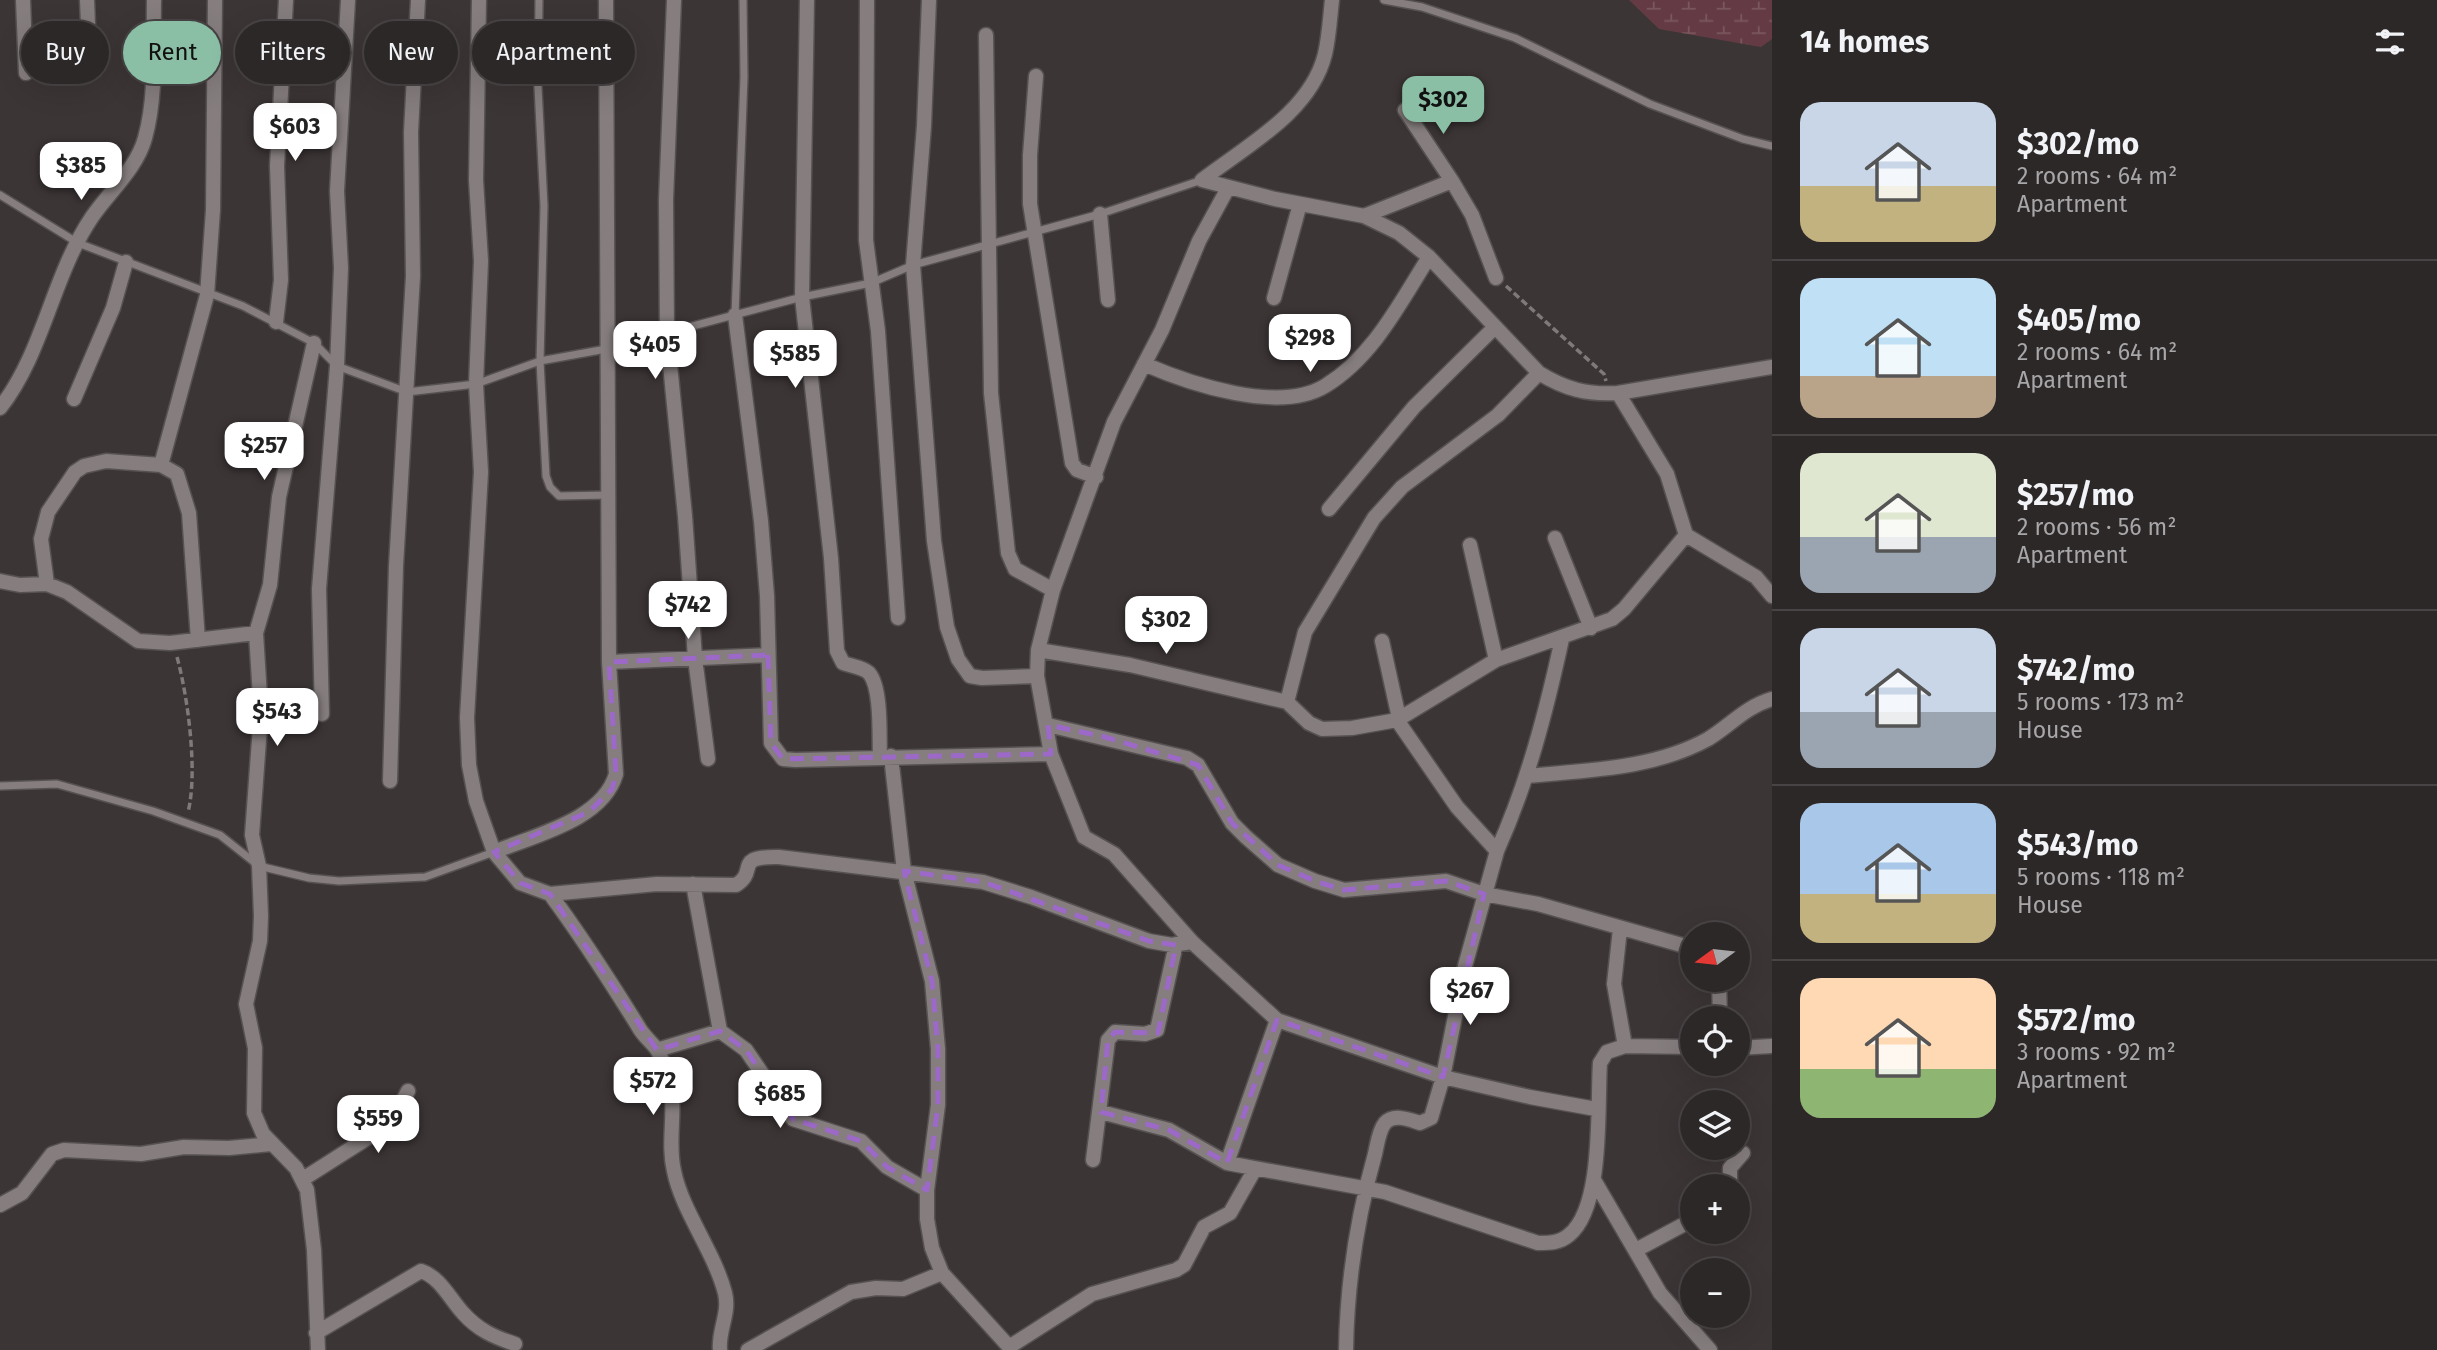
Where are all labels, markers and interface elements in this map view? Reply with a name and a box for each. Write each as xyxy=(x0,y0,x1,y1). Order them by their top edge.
chip: Buy xyxy=(21,21,109,84)
chip: Rent xyxy=(123,21,221,84)
chip: Filters xyxy=(235,21,350,84)
chip: New xyxy=(364,21,458,84)
chip: Apartment xyxy=(472,21,635,84)
icon: filters xyxy=(2371,23,2409,61)
text: 14 homes xyxy=(1800,24,1929,60)
pin: $302 xyxy=(1402,76,1484,136)
text: $302 xyxy=(1418,85,1468,113)
pin: $603 xyxy=(254,104,336,163)
text: $603 xyxy=(270,112,320,140)
text: $302/mo xyxy=(2017,126,2139,162)
icon: home xyxy=(1856,130,1940,214)
pin: $385 xyxy=(40,142,122,202)
text: $385 xyxy=(56,151,106,179)
text: 2 rooms · 64 m² xyxy=(2017,162,2177,190)
text: Apartment xyxy=(2017,190,2127,218)
text: $405/mo xyxy=(2017,302,2141,338)
icon: home xyxy=(1856,306,1940,390)
pin: $298 xyxy=(1269,314,1351,374)
pin: $405 xyxy=(614,322,696,381)
text: $298 xyxy=(1285,323,1335,351)
text: $405 xyxy=(629,330,681,358)
pin: $585 xyxy=(754,330,836,390)
text: 2 rooms · 64 m² xyxy=(2017,338,2177,366)
text: $585 xyxy=(770,339,820,367)
text: Apartment xyxy=(2017,366,2127,394)
pin: $257 xyxy=(223,422,305,482)
text: $257 xyxy=(241,431,287,459)
text: $257/mo xyxy=(2017,477,2134,513)
icon: home xyxy=(1856,481,1940,565)
text: 2 rooms · 56 m² xyxy=(2017,513,2176,541)
text: Apartment xyxy=(2017,541,2127,569)
pin: $742 xyxy=(647,582,729,641)
text: $742 xyxy=(665,590,711,618)
pin: $302 xyxy=(1125,596,1207,656)
text: $302 xyxy=(1141,605,1191,633)
text: $742/mo xyxy=(2017,652,2135,688)
icon: home xyxy=(1856,656,1940,740)
pin: $543 xyxy=(236,688,318,748)
text: 5 rooms · 173 m² xyxy=(2017,688,2184,716)
text: $543 xyxy=(252,697,302,725)
text: House xyxy=(2017,716,2083,744)
text: $543/mo xyxy=(2017,827,2139,863)
icon: home xyxy=(1856,831,1940,915)
text: 5 rooms · 118 m² xyxy=(2017,863,2185,891)
text: House xyxy=(2017,891,2083,919)
north arrow xyxy=(1680,922,1750,992)
map controls xyxy=(1680,922,1750,1328)
pin: $267 xyxy=(1429,968,1511,1027)
text: $267 xyxy=(1446,976,1494,1004)
text: $572/mo xyxy=(2017,1002,2136,1038)
button: locate xyxy=(1680,1006,1750,1076)
icon: home xyxy=(1856,1006,1940,1090)
text: 3 rooms · 92 m² xyxy=(2017,1038,2176,1066)
pin: $572 xyxy=(612,1058,694,1117)
text: $572 xyxy=(630,1066,676,1094)
text: Apartment xyxy=(2017,1066,2127,1094)
pin: $685 xyxy=(739,1070,821,1130)
text: $685 xyxy=(754,1079,806,1107)
button: layers xyxy=(1680,1090,1750,1160)
pin: $559 xyxy=(337,1096,419,1155)
text: $559 xyxy=(353,1104,403,1132)
button: + xyxy=(1680,1174,1750,1244)
button: − xyxy=(1680,1258,1750,1328)

